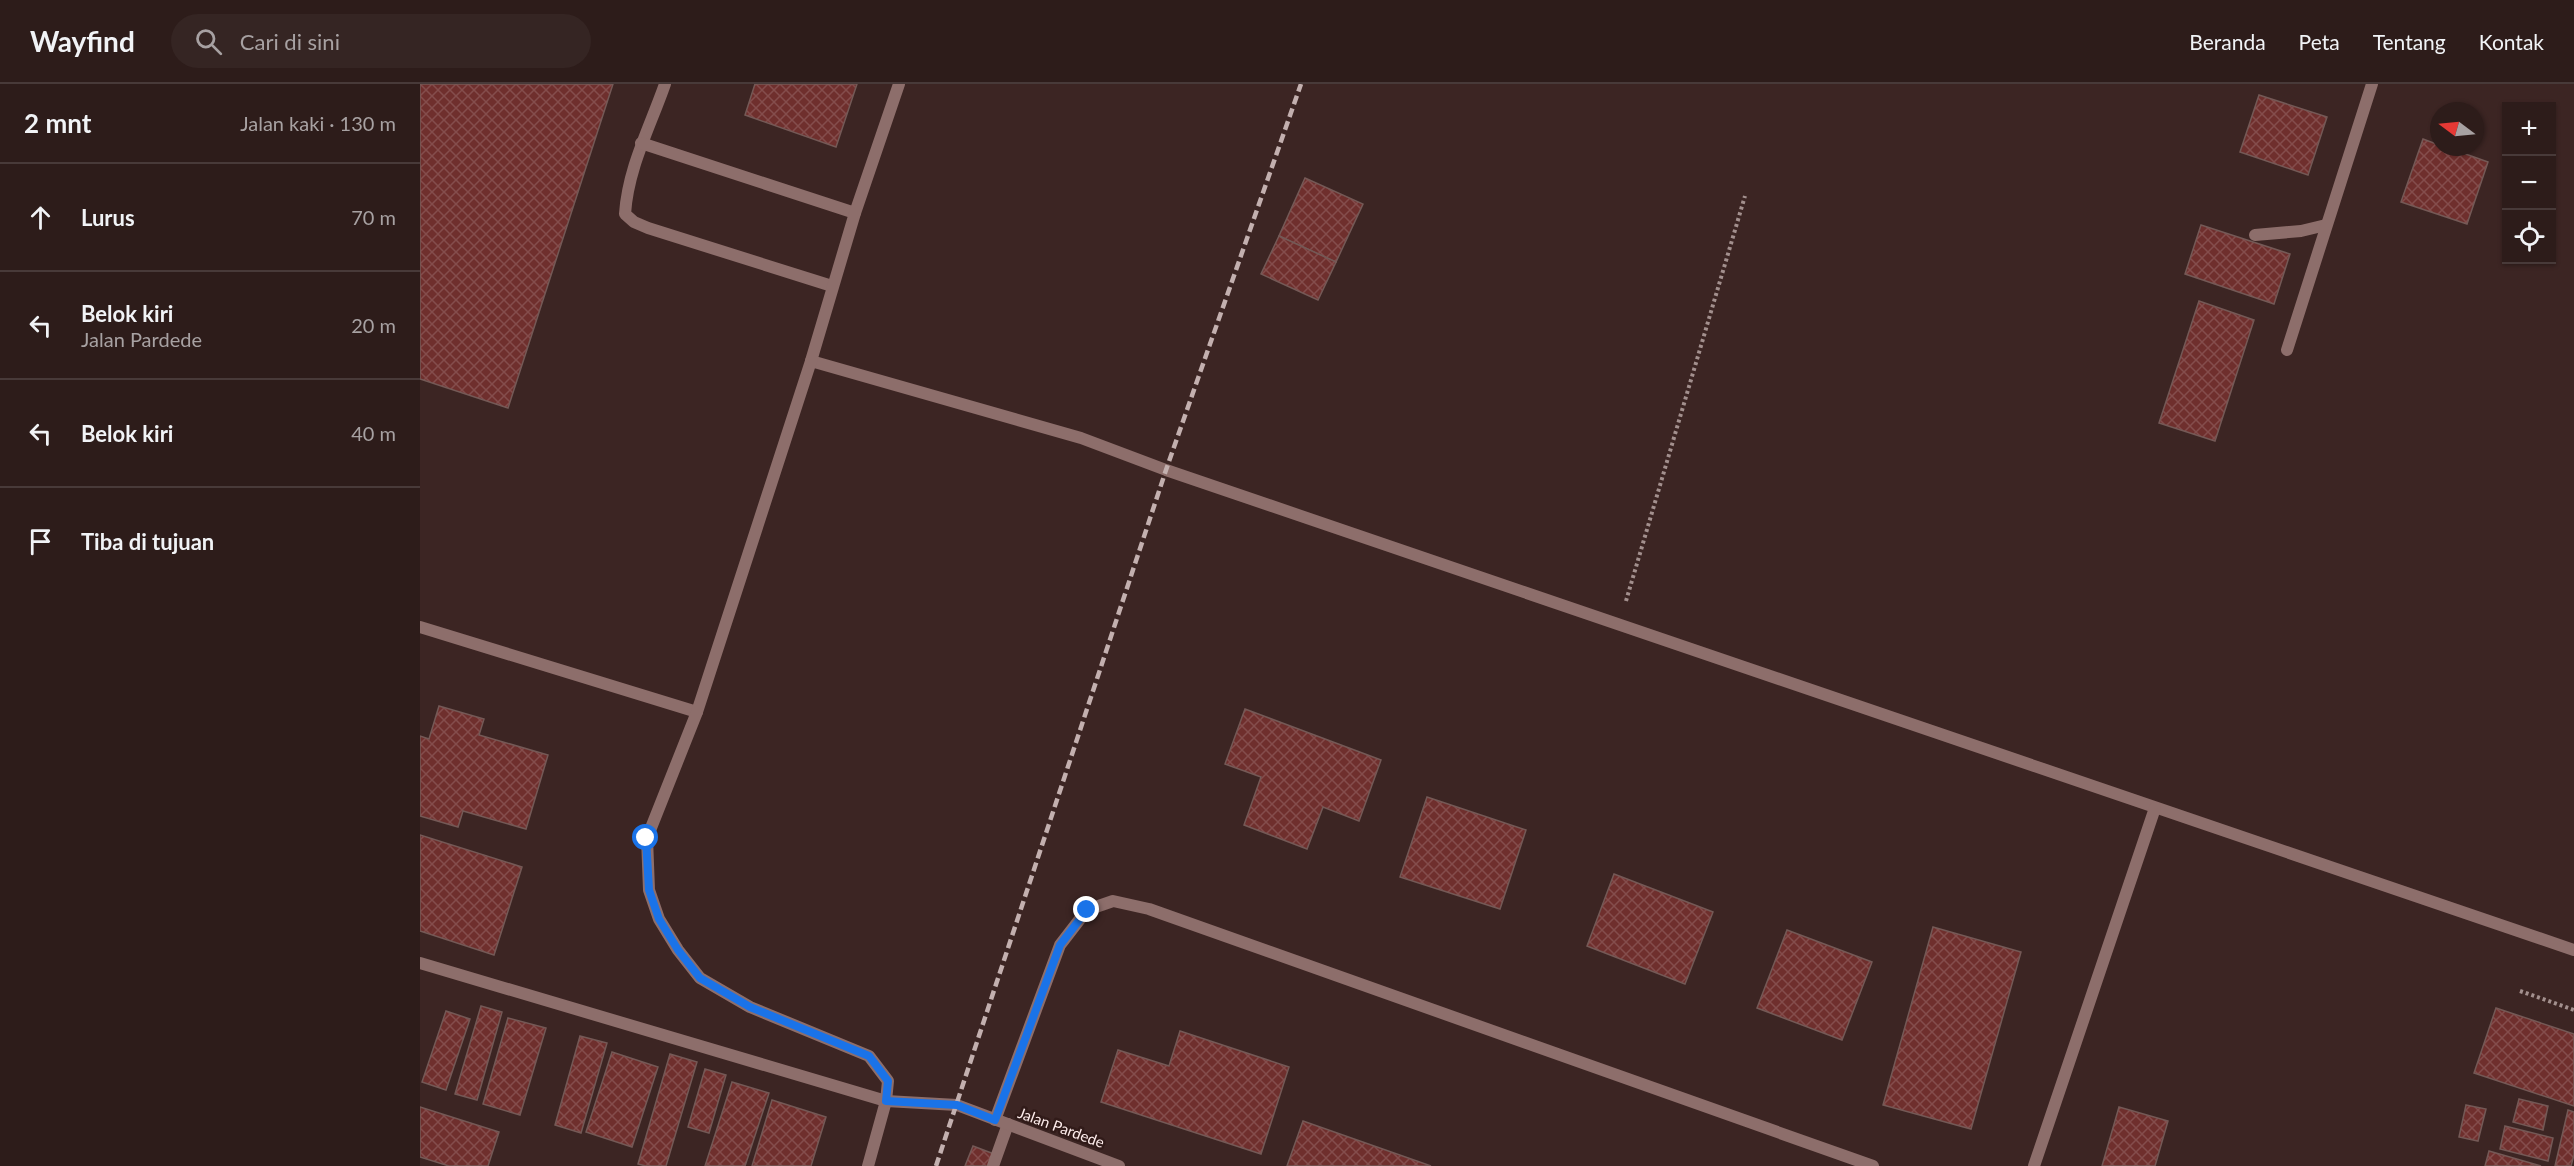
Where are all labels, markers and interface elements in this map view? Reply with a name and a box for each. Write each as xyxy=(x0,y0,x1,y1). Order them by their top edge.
search box xyxy=(171,14,591,68)
text: Wayfind xyxy=(30,24,135,58)
icon: search xyxy=(192,25,225,58)
text: Cari di sini xyxy=(240,28,340,55)
text: Beranda xyxy=(2189,29,2266,54)
text: Peta xyxy=(2299,29,2340,54)
text: Tentang xyxy=(2373,29,2446,54)
text: Kontak xyxy=(2479,29,2544,54)
north arrow xyxy=(2430,102,2484,156)
map controls xyxy=(2502,102,2556,264)
button: + xyxy=(2502,102,2556,156)
text: 2 mnt xyxy=(24,107,91,139)
text: Jalan kaki · 130 m xyxy=(240,111,396,135)
button: − xyxy=(2502,156,2556,210)
icon: ahead xyxy=(24,201,57,234)
text: Lurus xyxy=(81,204,135,231)
text: 70 m xyxy=(351,205,396,229)
button: locate xyxy=(2502,210,2556,264)
text: Belok kiri xyxy=(81,300,173,327)
icon: left xyxy=(24,309,57,342)
text: 20 m xyxy=(351,313,396,337)
text: Jalan Pardede xyxy=(81,327,202,351)
icon: left xyxy=(24,417,57,450)
text: Belok kiri xyxy=(81,420,173,447)
text: 40 m xyxy=(351,421,396,445)
icon: arrive xyxy=(24,525,57,558)
text: Tiba di tujuan xyxy=(81,528,214,555)
route start xyxy=(632,824,658,850)
route end xyxy=(1073,896,1099,922)
street label: Jalan Pardede xyxy=(1016,1103,1107,1151)

